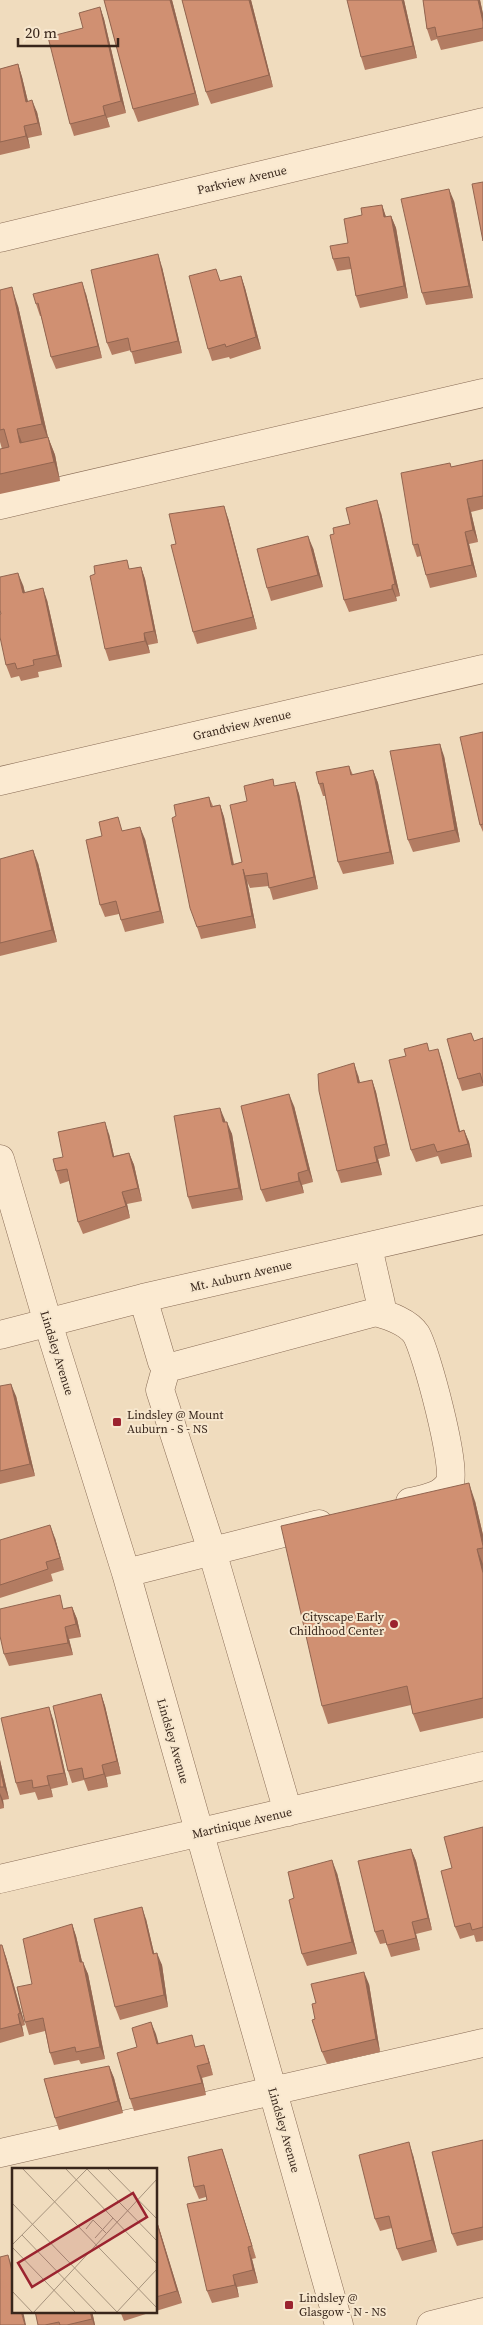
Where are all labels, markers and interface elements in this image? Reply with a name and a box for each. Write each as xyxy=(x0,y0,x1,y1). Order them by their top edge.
scale bar xyxy=(18,15,118,47)
text: 20 m xyxy=(25,22,57,43)
street label: Parkview Avenue xyxy=(196,162,288,198)
street label: Grandview Avenue xyxy=(191,706,293,744)
street label: Mt. Auburn Avenue xyxy=(189,1257,293,1295)
street label: Lindsley Avenue xyxy=(37,1309,77,1397)
place label: Lindsley @ Mount Auburn - S - NS xyxy=(127,1407,223,1437)
marker: Lindsley @ Mount Auburn - S - NS xyxy=(111,1416,123,1428)
place label: Cityscape Early Childhood Center xyxy=(289,1609,385,1639)
marker: Cityscape Early Childhood Center xyxy=(388,1618,400,1630)
street label: Lindsley Avenue xyxy=(153,1697,193,1785)
street label: Martinique Avenue xyxy=(190,1804,294,1842)
street label: Lindsley Avenue xyxy=(264,2086,304,2174)
inset map xyxy=(12,2168,158,2312)
place label: Lindsley @ Glasgow - N - NS xyxy=(299,2290,386,2320)
marker: Lindsley @ Glasgow - N - NS xyxy=(283,2299,295,2311)

